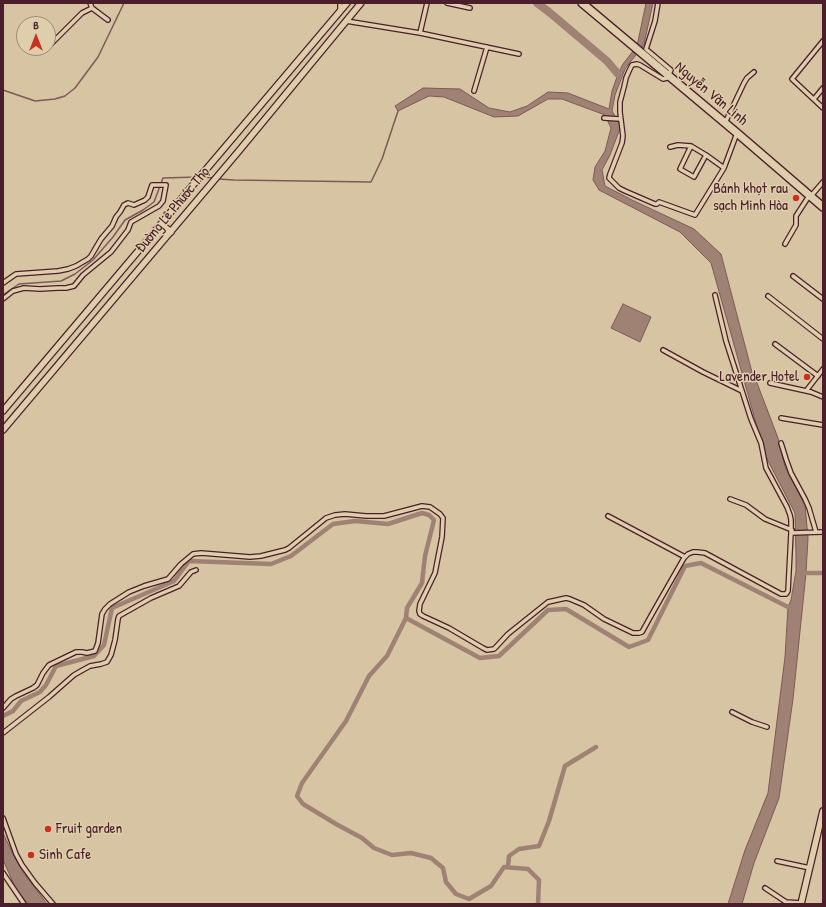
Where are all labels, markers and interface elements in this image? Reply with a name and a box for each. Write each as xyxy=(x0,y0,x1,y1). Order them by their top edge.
north arrow xyxy=(16,16,56,56)
text: B xyxy=(33,18,39,32)
street label: Nguyễn Văn Linh xyxy=(671,58,751,130)
street label: Đường Lê Phước Thọ xyxy=(132,163,214,257)
place label: Bánh khọt rau sạch Minh Hòa xyxy=(713,180,788,215)
marker: Bánh khọt rau sạch Minh Hòa xyxy=(791,193,801,203)
place label: Lavender Hotel xyxy=(720,368,799,386)
marker: Lavender Hotel xyxy=(802,372,812,382)
place label: Fruit garden xyxy=(56,820,122,838)
marker: Fruit garden xyxy=(43,824,53,834)
place label: Sinh Cafe xyxy=(39,846,91,864)
marker: Sinh Cafe xyxy=(26,850,36,860)

